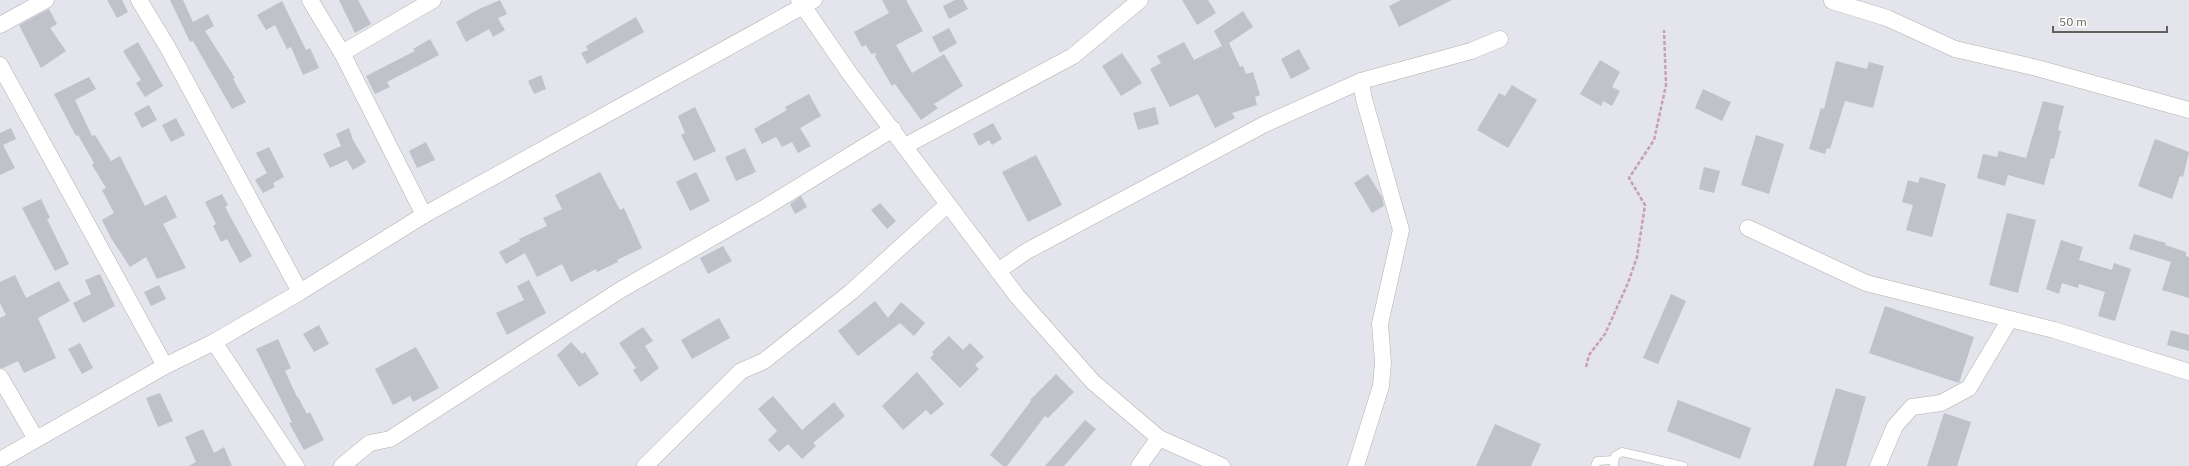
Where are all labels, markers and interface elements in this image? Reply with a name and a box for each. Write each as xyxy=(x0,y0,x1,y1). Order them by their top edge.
scale bar xyxy=(2053,8,2167,34)
text: 50 m xyxy=(2059,14,2087,29)

